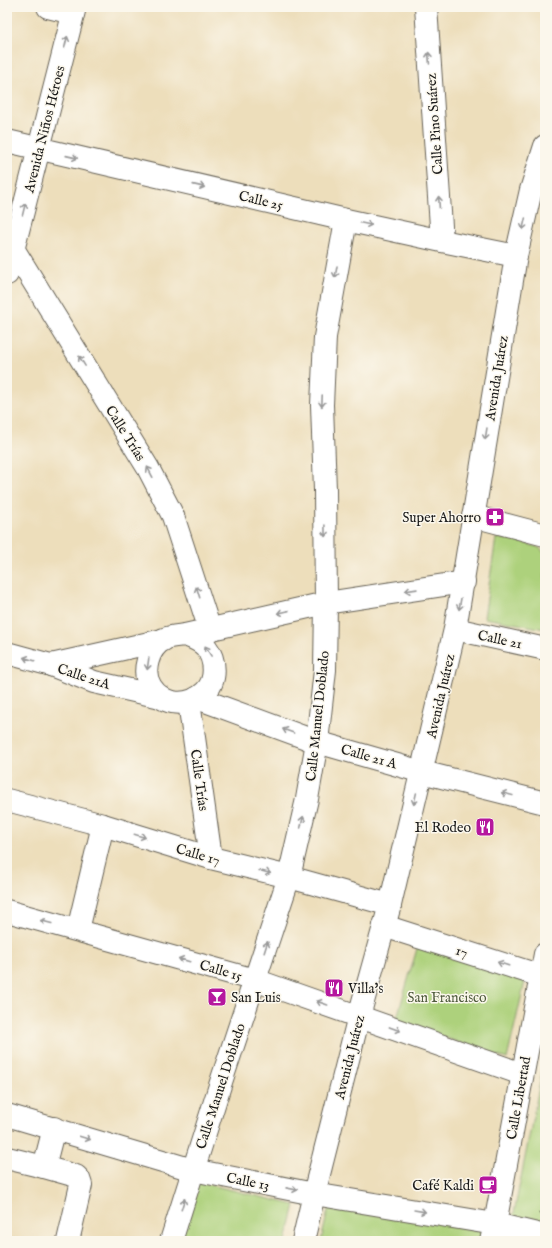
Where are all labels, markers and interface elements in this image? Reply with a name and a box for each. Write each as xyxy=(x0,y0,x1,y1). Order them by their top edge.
one-way arrow xyxy=(63,36,70,49)
one-way arrow xyxy=(426,52,433,65)
street label: Avenida Niños Héroes xyxy=(20,64,70,196)
street label: Calle Pino Suárez xyxy=(422,72,448,175)
one-way arrow xyxy=(65,153,78,161)
one-way arrow xyxy=(192,182,205,190)
street label: Calle 25 xyxy=(237,187,285,215)
one-way arrow xyxy=(436,196,443,209)
one-way arrow xyxy=(20,203,28,216)
one-way arrow xyxy=(519,217,527,230)
one-way arrow xyxy=(360,221,373,229)
one-way arrow xyxy=(332,265,340,278)
street label: Avenida Juárez xyxy=(481,334,513,423)
one-way arrow xyxy=(78,356,86,367)
one-way arrow xyxy=(318,394,326,407)
street label: Calle Trías xyxy=(101,402,149,465)
one-way arrow xyxy=(482,427,490,440)
one-way arrow xyxy=(145,466,153,478)
pharmacy icon: Super Ahorro xyxy=(484,506,506,528)
place label: Super Ahorro xyxy=(402,509,481,527)
one-way arrow xyxy=(321,524,329,537)
one-way arrow xyxy=(194,586,201,599)
one-way arrow xyxy=(405,586,418,594)
one-way arrow xyxy=(455,597,463,610)
one-way arrow xyxy=(277,609,290,617)
street label: Calle 21 xyxy=(476,627,524,653)
one-way arrow xyxy=(204,646,213,657)
street label: Calle Manuel Doblado xyxy=(302,649,334,782)
street label: Avenida Juárez xyxy=(422,652,460,741)
one-way arrow xyxy=(23,655,36,662)
one-way arrow xyxy=(144,658,152,671)
street label: Calle 21A xyxy=(55,660,113,694)
one-way arrow xyxy=(282,727,295,734)
street label: Calle 21 A xyxy=(339,740,399,774)
street label: Calle Trías xyxy=(186,748,212,812)
one-way arrow xyxy=(501,789,514,797)
one-way arrow xyxy=(411,792,419,805)
one-way arrow xyxy=(298,816,306,829)
restaurant icon: El Rodeo xyxy=(474,816,496,838)
place label: El Rodeo xyxy=(415,819,471,837)
one-way arrow xyxy=(134,833,146,841)
street label: Calle 17 xyxy=(174,840,222,870)
one-way arrow xyxy=(258,868,271,876)
one-way arrow xyxy=(39,917,52,925)
one-way arrow xyxy=(263,940,270,953)
street label: 17 xyxy=(453,942,470,962)
one-way arrow xyxy=(178,956,191,963)
street label: Calle 15 xyxy=(197,956,244,986)
one-way arrow xyxy=(497,960,510,967)
restaurant icon: Villa's xyxy=(323,977,345,999)
place label: Villa's xyxy=(347,980,383,998)
bar icon: San Luis xyxy=(206,986,228,1008)
place label: San Luis xyxy=(231,989,281,1007)
park label: San Francisco xyxy=(407,989,487,1007)
one-way arrow xyxy=(315,999,328,1006)
street label: Avenida Juárez xyxy=(331,1013,369,1102)
street label: Calle Manuel Doblado xyxy=(192,1021,250,1152)
one-way arrow xyxy=(389,1025,401,1033)
street label: Calle Libertad xyxy=(503,1055,535,1141)
one-way arrow xyxy=(78,1135,91,1142)
street label: Calle 13 xyxy=(225,1169,271,1195)
cafe icon: Café Kaldi xyxy=(477,1174,499,1196)
place label: Café Kaldi xyxy=(412,1177,474,1195)
one-way arrow xyxy=(285,1186,298,1194)
one-way arrow xyxy=(180,1197,187,1210)
one-way arrow xyxy=(413,1208,426,1216)

